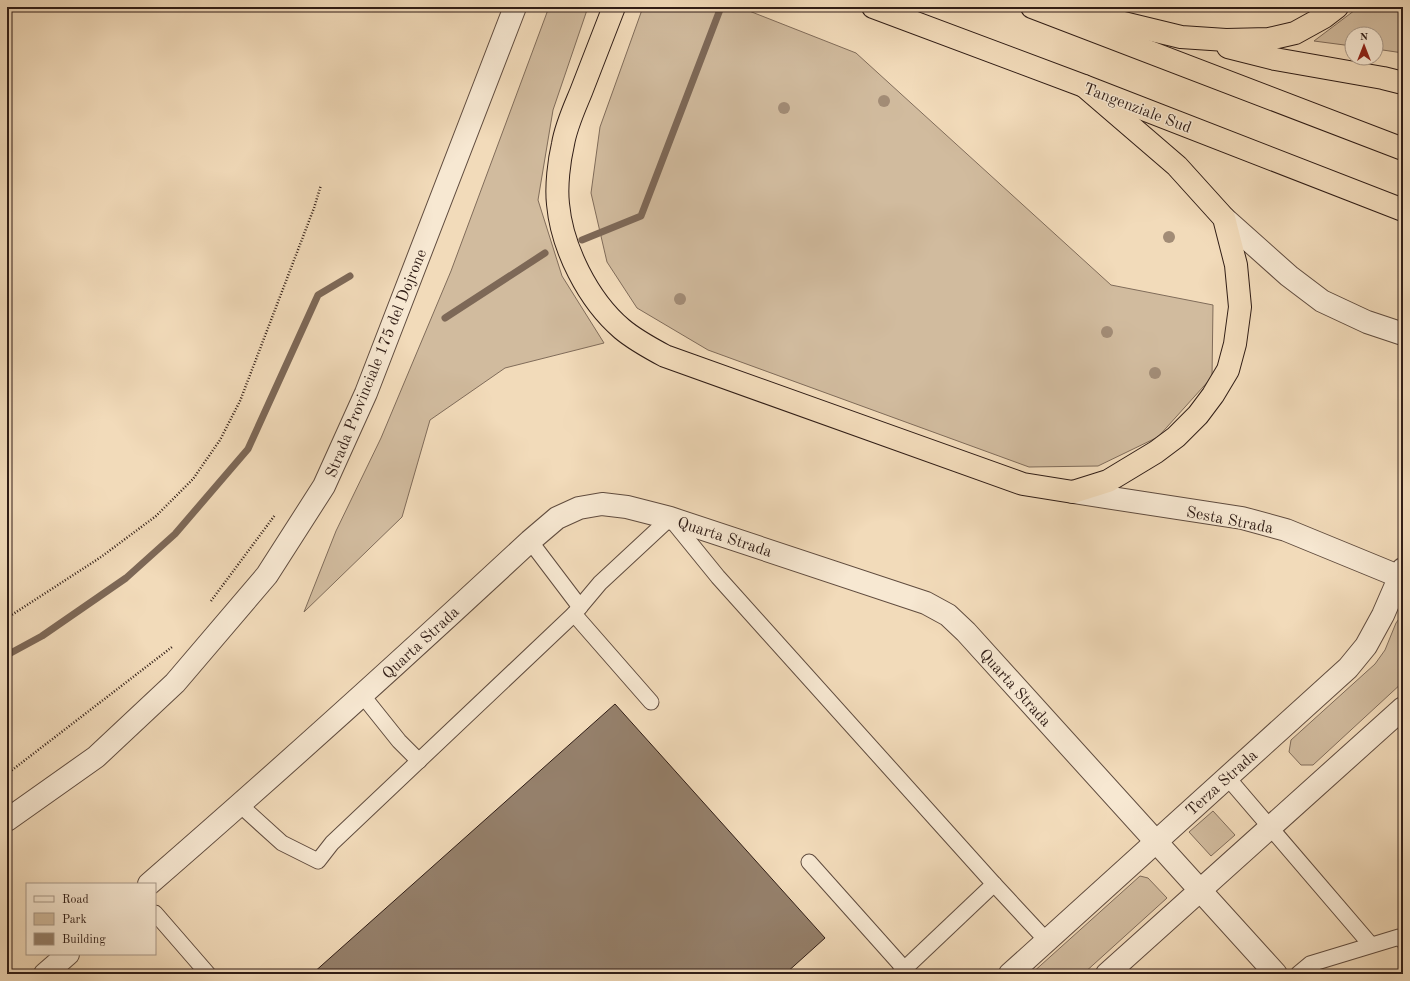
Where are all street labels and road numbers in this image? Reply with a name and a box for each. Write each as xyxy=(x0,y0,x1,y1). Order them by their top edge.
street label: Tangenziale Sud xyxy=(1081,81,1193,137)
street label: Strada Provinciale 175 del Dojrone xyxy=(324,247,430,480)
street label: Sesta Strada xyxy=(1185,505,1275,537)
street label: Quarta Strada xyxy=(675,515,774,561)
street label: Quarta Strada xyxy=(380,604,463,683)
street label: Quarta Strada xyxy=(976,646,1053,730)
street label: Terza Strada xyxy=(1184,747,1261,820)

